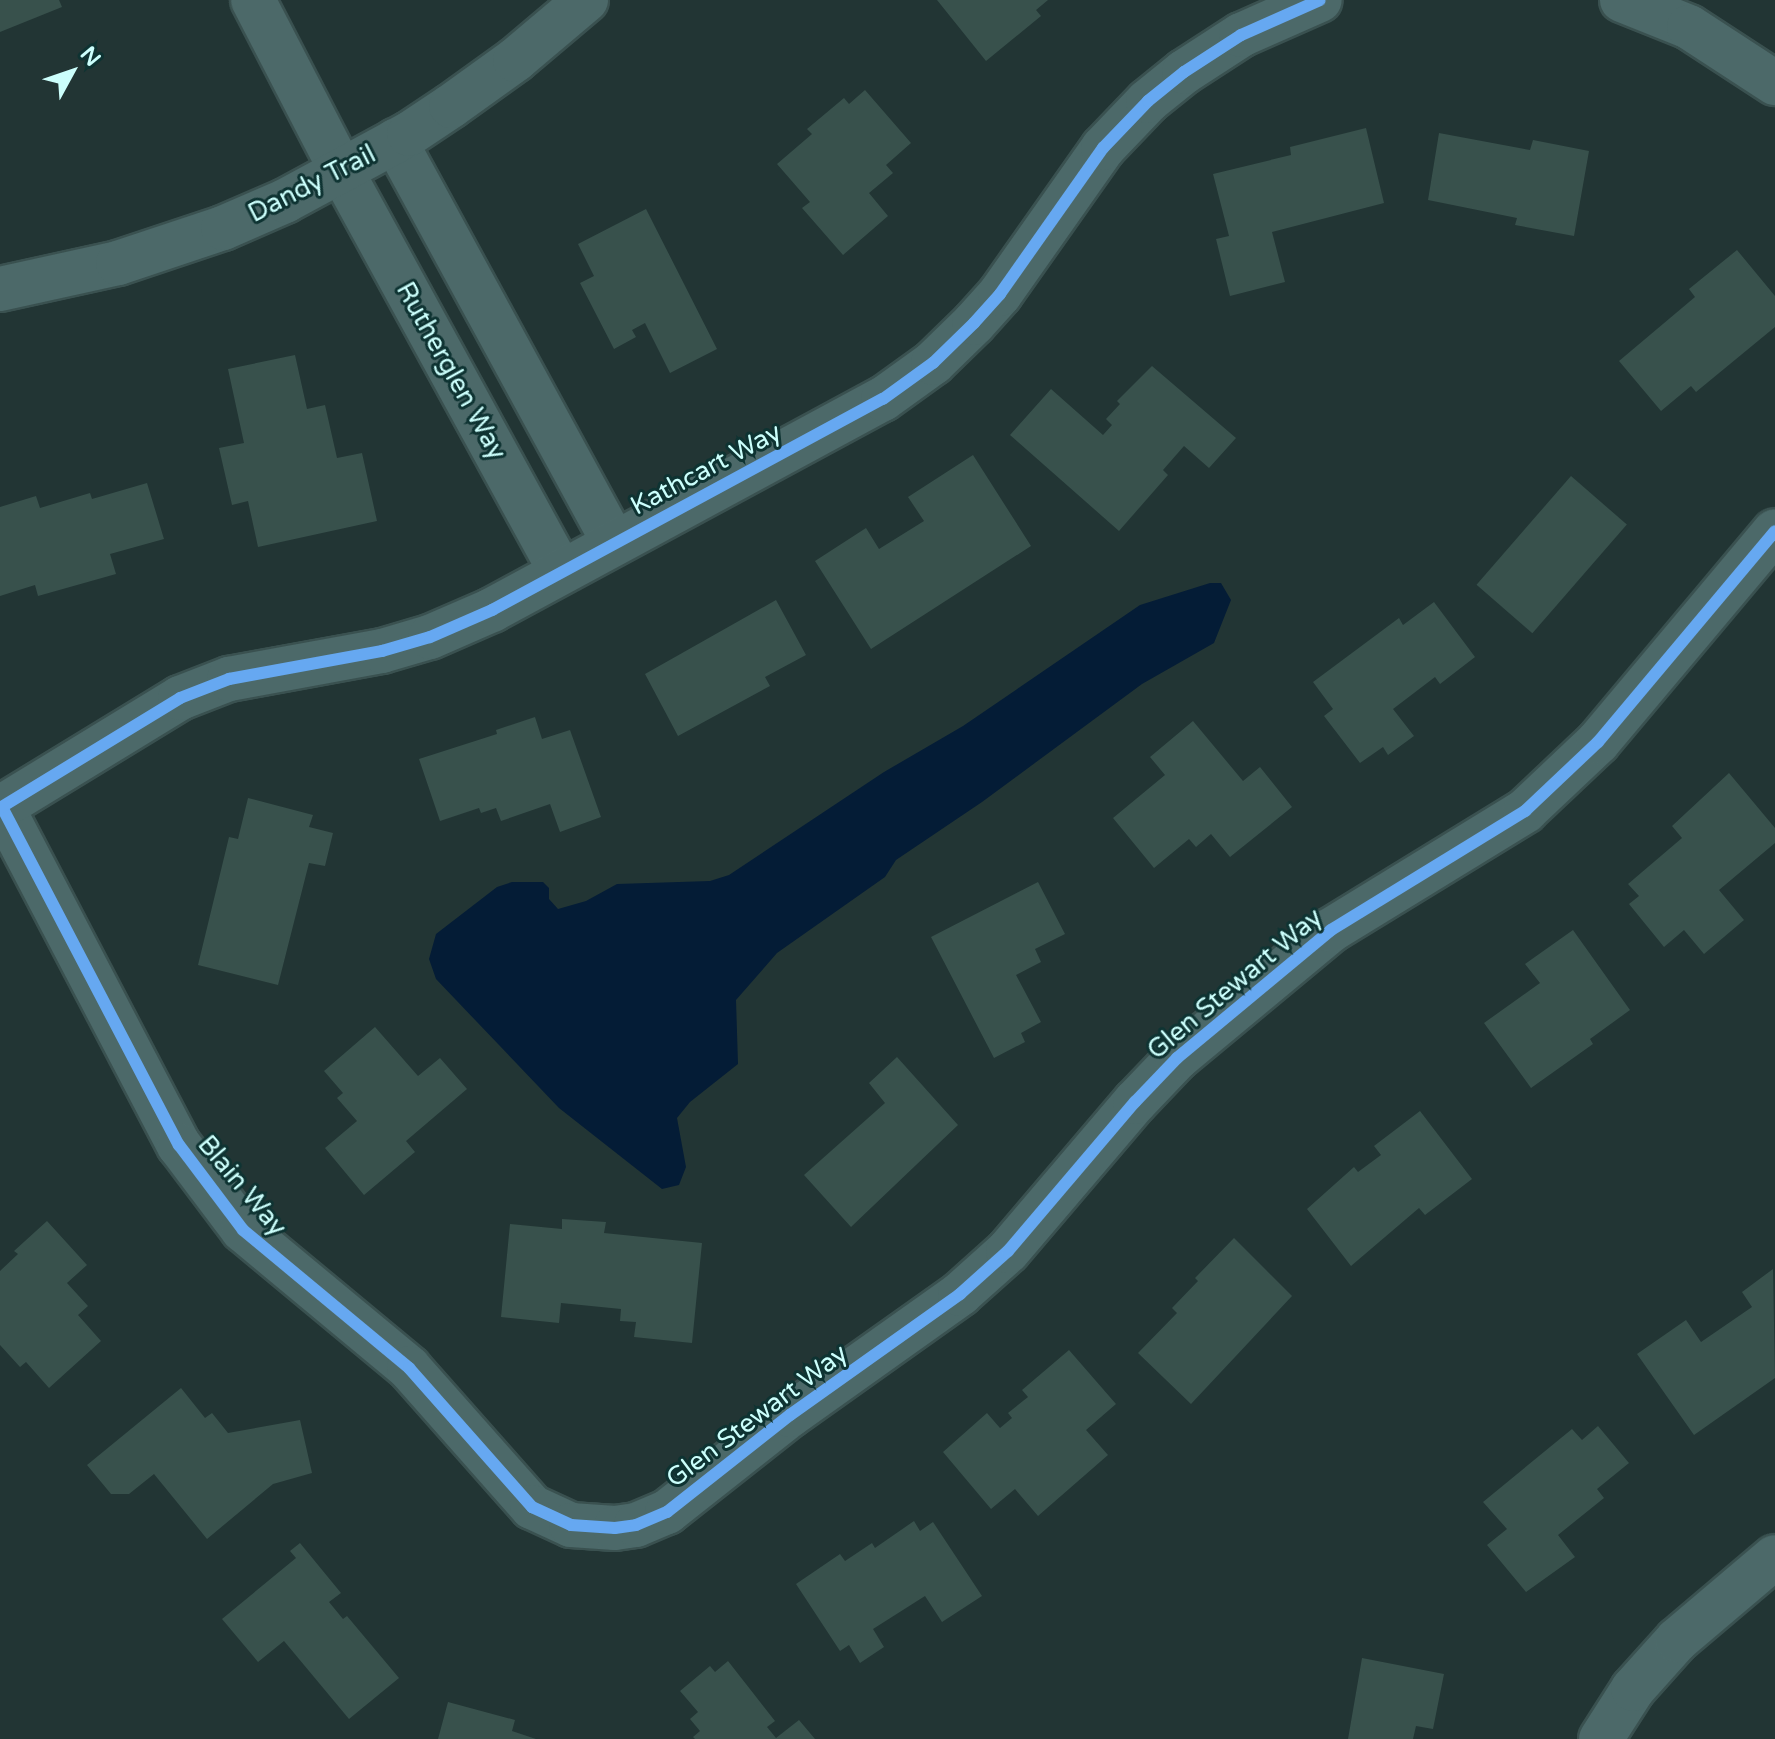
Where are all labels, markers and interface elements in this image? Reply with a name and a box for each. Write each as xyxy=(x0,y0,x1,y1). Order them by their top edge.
north arrow xyxy=(32,32,112,112)
text: N xyxy=(75,41,106,72)
street label: Dandy Trail xyxy=(243,139,381,229)
street label: Rutherglen Way xyxy=(389,277,513,465)
street label: Kathcart Way xyxy=(625,416,787,522)
street label: Glen Stewart Way xyxy=(1141,902,1329,1066)
street label: Blain Way xyxy=(191,1129,293,1243)
street label: Glen Stewart Way xyxy=(660,1338,854,1494)

